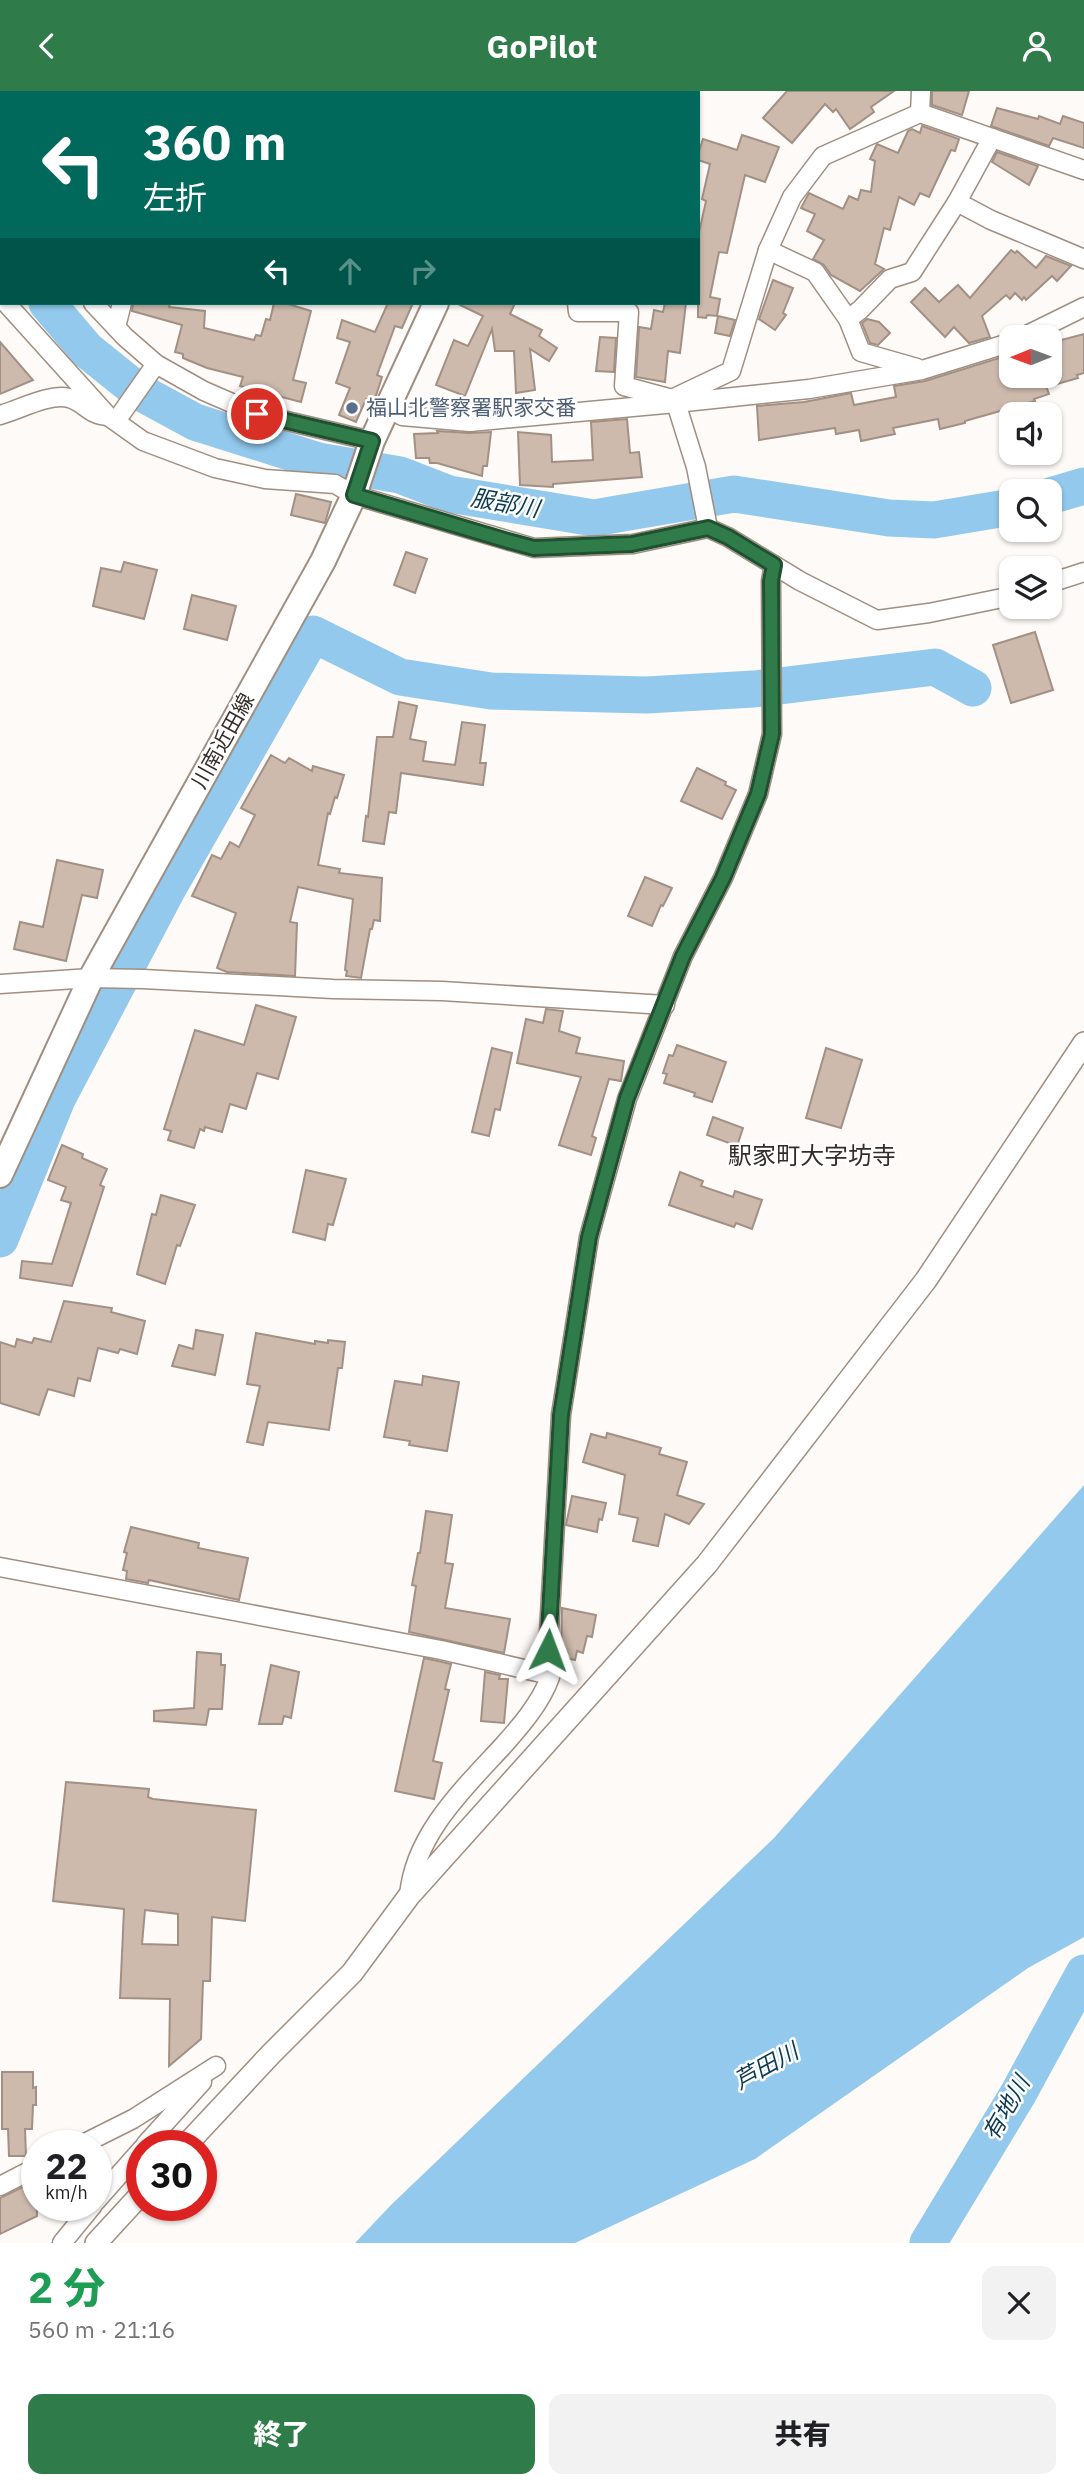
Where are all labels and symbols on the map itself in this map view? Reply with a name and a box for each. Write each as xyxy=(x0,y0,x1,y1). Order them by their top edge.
north arrow xyxy=(999,325,1062,389)
pin xyxy=(227,384,287,444)
place label: 福山北警察署駅家交番 xyxy=(366,393,576,421)
marker: 福山北警察署駅家交番 xyxy=(344,400,360,416)
water label: 服部川 xyxy=(469,481,545,523)
street label: 川南近田線 xyxy=(184,688,260,793)
district label: 駅家町大字坊寺 xyxy=(728,1139,896,1171)
position arrow xyxy=(511,1613,585,1687)
water label: 芦田川 xyxy=(728,2034,806,2095)
water label: 有地川 xyxy=(975,2068,1037,2145)
speed limit sign: 30 xyxy=(126,2130,217,2221)

